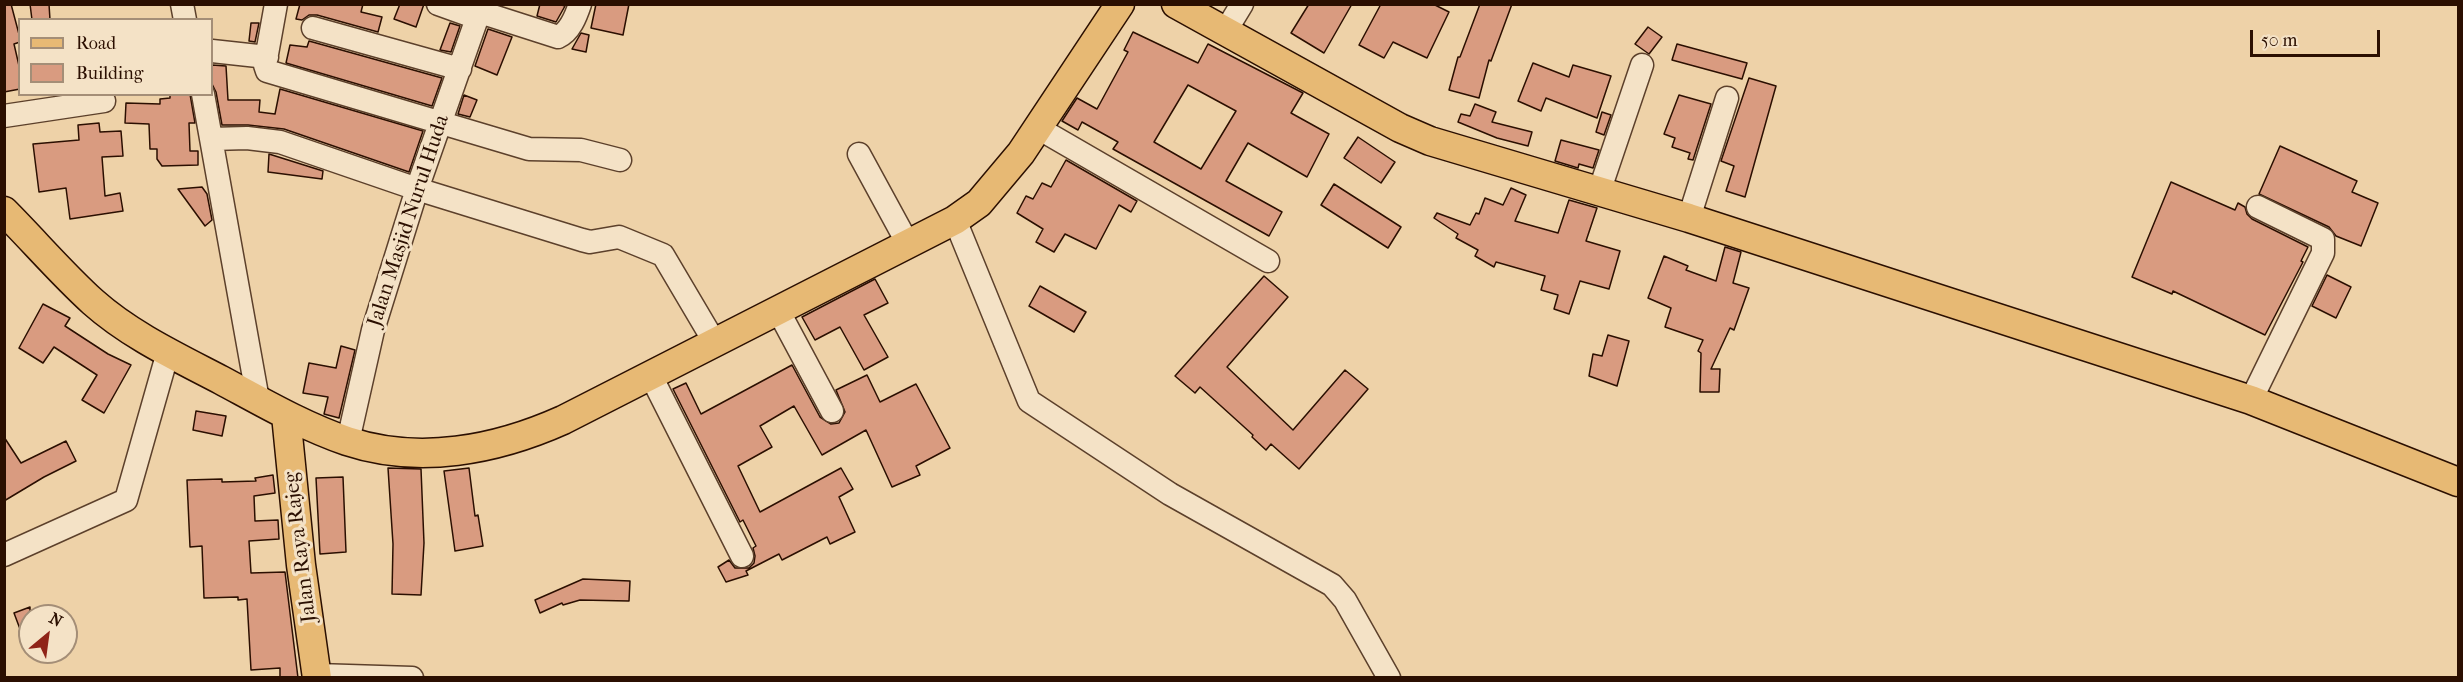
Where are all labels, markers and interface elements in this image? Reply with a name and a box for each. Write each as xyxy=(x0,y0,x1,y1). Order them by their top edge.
legend xyxy=(18,18,213,96)
scale bar xyxy=(2253,18,2384,56)
text: 50 m xyxy=(2261,30,2297,51)
text: Road xyxy=(76,33,116,54)
text: Building xyxy=(76,63,143,84)
street label: Jalan Masjid Nurul Huda xyxy=(363,112,455,330)
street label: Jalan Raya Rajeg xyxy=(279,470,323,624)
north arrow xyxy=(18,604,78,664)
text: N xyxy=(46,608,66,631)

